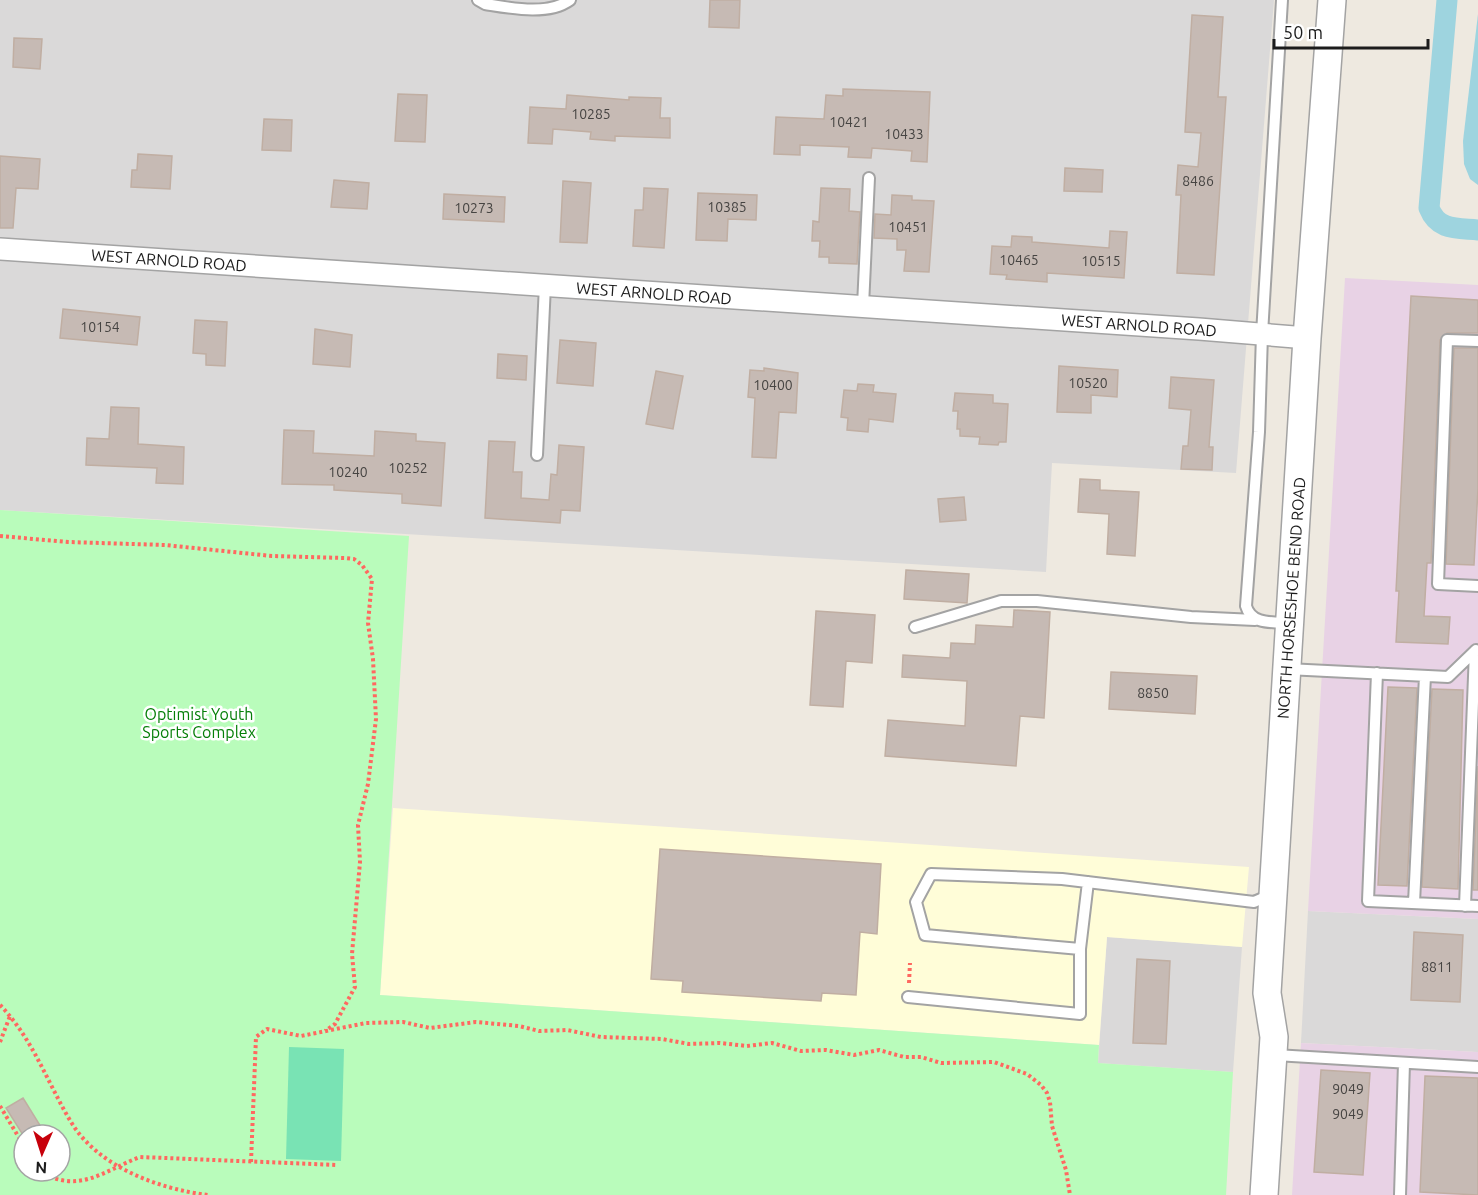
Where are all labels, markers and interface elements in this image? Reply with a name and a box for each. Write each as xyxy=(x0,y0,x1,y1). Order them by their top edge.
scale bar xyxy=(1274,12,1428,50)
text: 50 m xyxy=(1283,22,1323,42)
house number: 10285 xyxy=(571,106,611,122)
house number: 10421 xyxy=(829,114,869,130)
house number: 10433 xyxy=(884,126,924,142)
house number: 8486 xyxy=(1182,173,1214,189)
house number: 10385 xyxy=(707,199,747,215)
house number: 10273 xyxy=(454,200,494,216)
house number: 10451 xyxy=(888,219,928,235)
street label: WEST ARNOLD ROAD xyxy=(91,246,247,274)
house number: 10465 xyxy=(999,252,1039,268)
house number: 10515 xyxy=(1081,253,1121,269)
street label: WEST ARNOLD ROAD xyxy=(576,279,732,307)
street label: WEST ARNOLD ROAD xyxy=(1061,311,1217,339)
house number: 10154 xyxy=(80,319,120,335)
house number: 10520 xyxy=(1068,375,1108,391)
house number: 10400 xyxy=(753,377,793,393)
house number: 10252 xyxy=(388,460,428,476)
house number: 10240 xyxy=(328,464,368,480)
street label: NORTH HORSESHOE BEND ROAD xyxy=(1274,476,1308,720)
house number: 8850 xyxy=(1137,685,1169,701)
park label: Optimist Youth Sports Complex xyxy=(142,705,256,741)
house number: 8811 xyxy=(1421,959,1453,975)
house number: 9049 xyxy=(1332,1081,1364,1097)
house number: 9049 xyxy=(1332,1106,1364,1122)
north arrow xyxy=(12,1123,72,1183)
text: N xyxy=(35,1159,48,1177)

